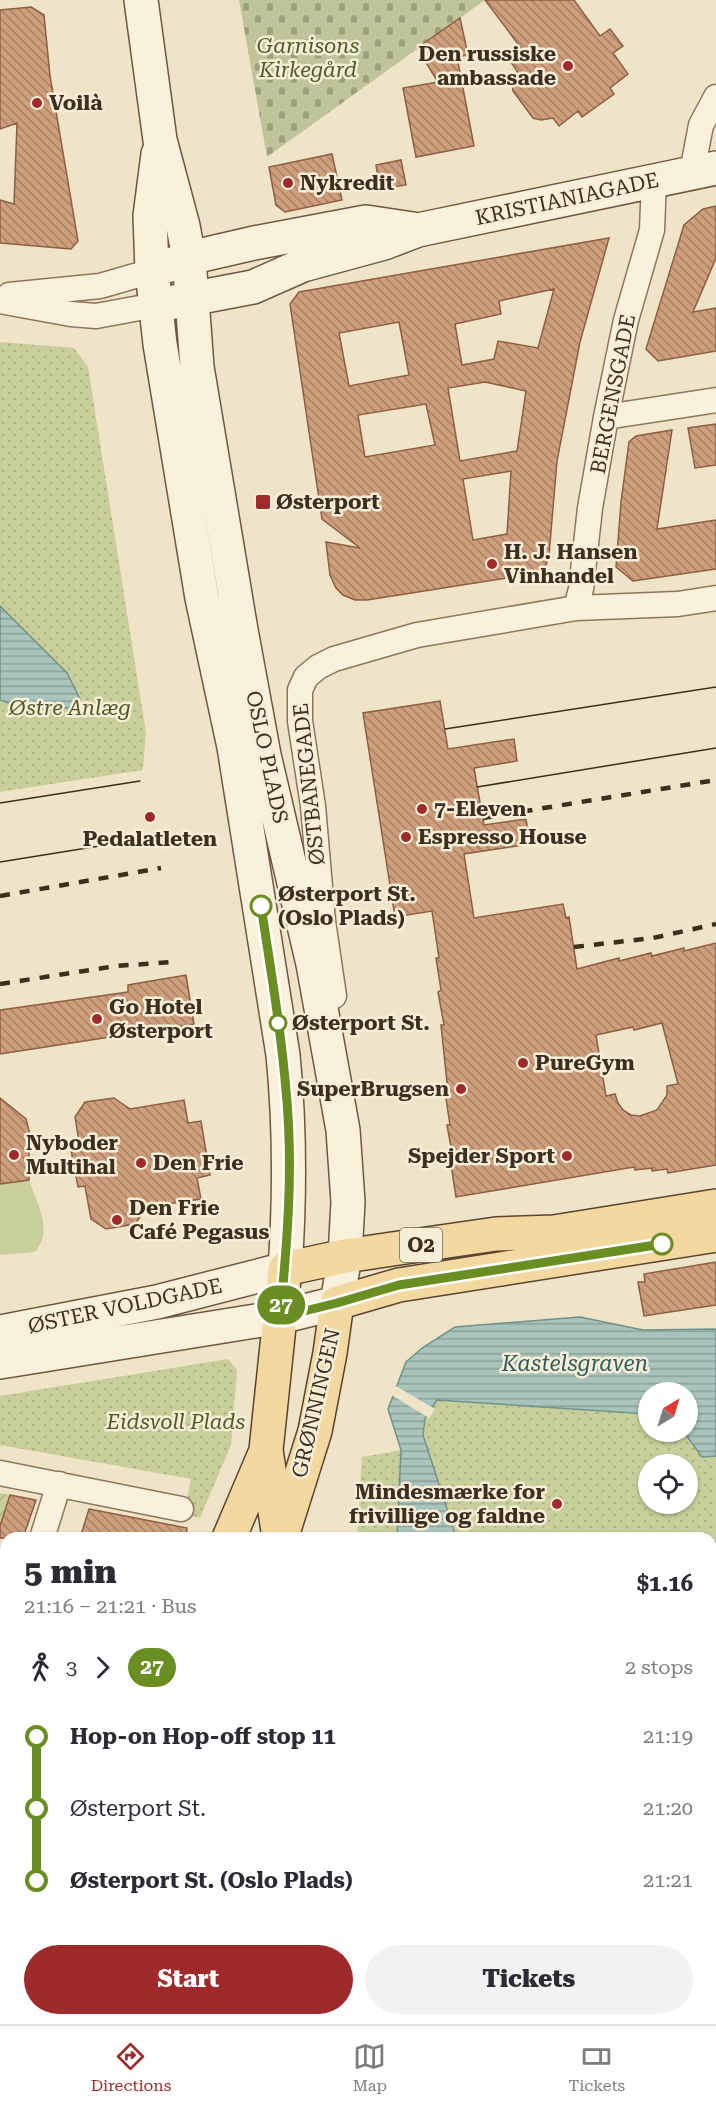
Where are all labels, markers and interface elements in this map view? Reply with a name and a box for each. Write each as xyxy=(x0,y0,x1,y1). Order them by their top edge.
park label: Garnisons Kirkegård xyxy=(257,34,360,82)
place label: Den russiske ambassade xyxy=(418,42,556,90)
marker: Den russiske ambassade xyxy=(561,59,575,73)
place label: Voilà xyxy=(49,91,103,115)
marker: Voilà xyxy=(30,96,44,110)
street label: KRISTIANIAGADE xyxy=(473,168,661,230)
place label: Nykredit xyxy=(300,171,395,195)
marker: Nykredit xyxy=(281,176,295,190)
street label: BERGENSGADE xyxy=(586,312,640,476)
place label: Østerport xyxy=(275,490,380,514)
marker: Østerport xyxy=(254,493,272,511)
place label: H. J. Hansen Vinhandel xyxy=(504,540,637,588)
marker: H. J. Hansen Vinhandel xyxy=(485,557,499,571)
street label: OSLO PLADS xyxy=(241,688,293,826)
park label: Østre Anlæg xyxy=(7,696,131,720)
street label: ØSTBANEGADE xyxy=(289,702,329,866)
place label: 7-Eleven xyxy=(434,797,526,821)
marker: 7-Eleven xyxy=(415,802,429,816)
marker: Pedalatleten xyxy=(143,810,157,824)
place label: Espresso House xyxy=(418,825,587,849)
place label: Pedalatleten xyxy=(83,827,217,851)
marker: Espresso House xyxy=(399,830,413,844)
place label: Østerport St. (Oslo Plads) xyxy=(277,882,416,930)
marker: Østerport St. (Oslo Plads) xyxy=(250,895,272,917)
place label: Go Hotel Østerport xyxy=(108,995,213,1043)
place label: Østerport St. xyxy=(291,1011,430,1035)
marker: Go Hotel Østerport xyxy=(90,1012,104,1026)
marker: Østerport St. xyxy=(269,1014,287,1032)
place label: PureGym xyxy=(535,1051,635,1075)
marker: PureGym xyxy=(516,1056,530,1070)
place label: SuperBrugsen xyxy=(297,1077,449,1101)
marker: SuperBrugsen xyxy=(454,1082,468,1096)
place label: Nyboder Multihal xyxy=(26,1131,119,1179)
place label: Spejder Sport xyxy=(408,1144,555,1168)
marker: Nyboder Multihal xyxy=(7,1148,21,1162)
marker: Spejder Sport xyxy=(560,1149,574,1163)
place label: Den Frie xyxy=(153,1151,244,1175)
marker: Den Frie xyxy=(134,1156,148,1170)
place label: Den Frie Café Pegasus xyxy=(129,1196,269,1244)
marker: Den Frie Café Pegasus xyxy=(110,1213,124,1227)
road number: O2 xyxy=(400,1228,442,1262)
unlabelled marker xyxy=(651,1233,673,1255)
street label: ØSTER VOLDGADE xyxy=(26,1274,224,1338)
line badge: 27 xyxy=(254,1286,308,1324)
text: 27 xyxy=(269,1293,293,1317)
street label: GRØNNINGEN xyxy=(287,1326,345,1480)
water label: Kastelsgraven xyxy=(501,1351,648,1376)
north arrow xyxy=(638,1382,698,1442)
map controls xyxy=(638,1382,698,1514)
park label: Eidsvoll Plads xyxy=(106,1410,246,1434)
button: locate xyxy=(638,1454,698,1514)
place label: Mindesmærke for frivillige og faldne xyxy=(349,1480,545,1528)
marker: Mindesmærke for frivillige og faldne xyxy=(550,1497,564,1511)
text: 5 min xyxy=(24,1552,117,1591)
text: $1.16 xyxy=(637,1571,693,1596)
text: 21:16 – 21:21 · Bus xyxy=(24,1594,196,1618)
icon: walk xyxy=(24,1651,57,1684)
icon: forward xyxy=(86,1651,119,1684)
text: 3 xyxy=(66,1655,77,1679)
text: 27 xyxy=(140,1655,164,1679)
text: 2 stops xyxy=(625,1655,693,1679)
text: Hop-on Hop-off stop 11 xyxy=(70,1724,336,1749)
text: 21:19 xyxy=(643,1724,693,1748)
text: Østerport St. xyxy=(70,1796,206,1821)
text: 21:20 xyxy=(643,1796,693,1820)
text: Østerport St. (Oslo Plads) xyxy=(70,1868,353,1893)
text: 21:21 xyxy=(643,1868,693,1892)
button: Start xyxy=(24,1945,353,2014)
button: Tickets xyxy=(365,1945,693,2014)
tab: Directions xyxy=(91,2040,171,2095)
tab: Map xyxy=(353,2040,387,2095)
tab: Tickets xyxy=(568,2040,625,2095)

